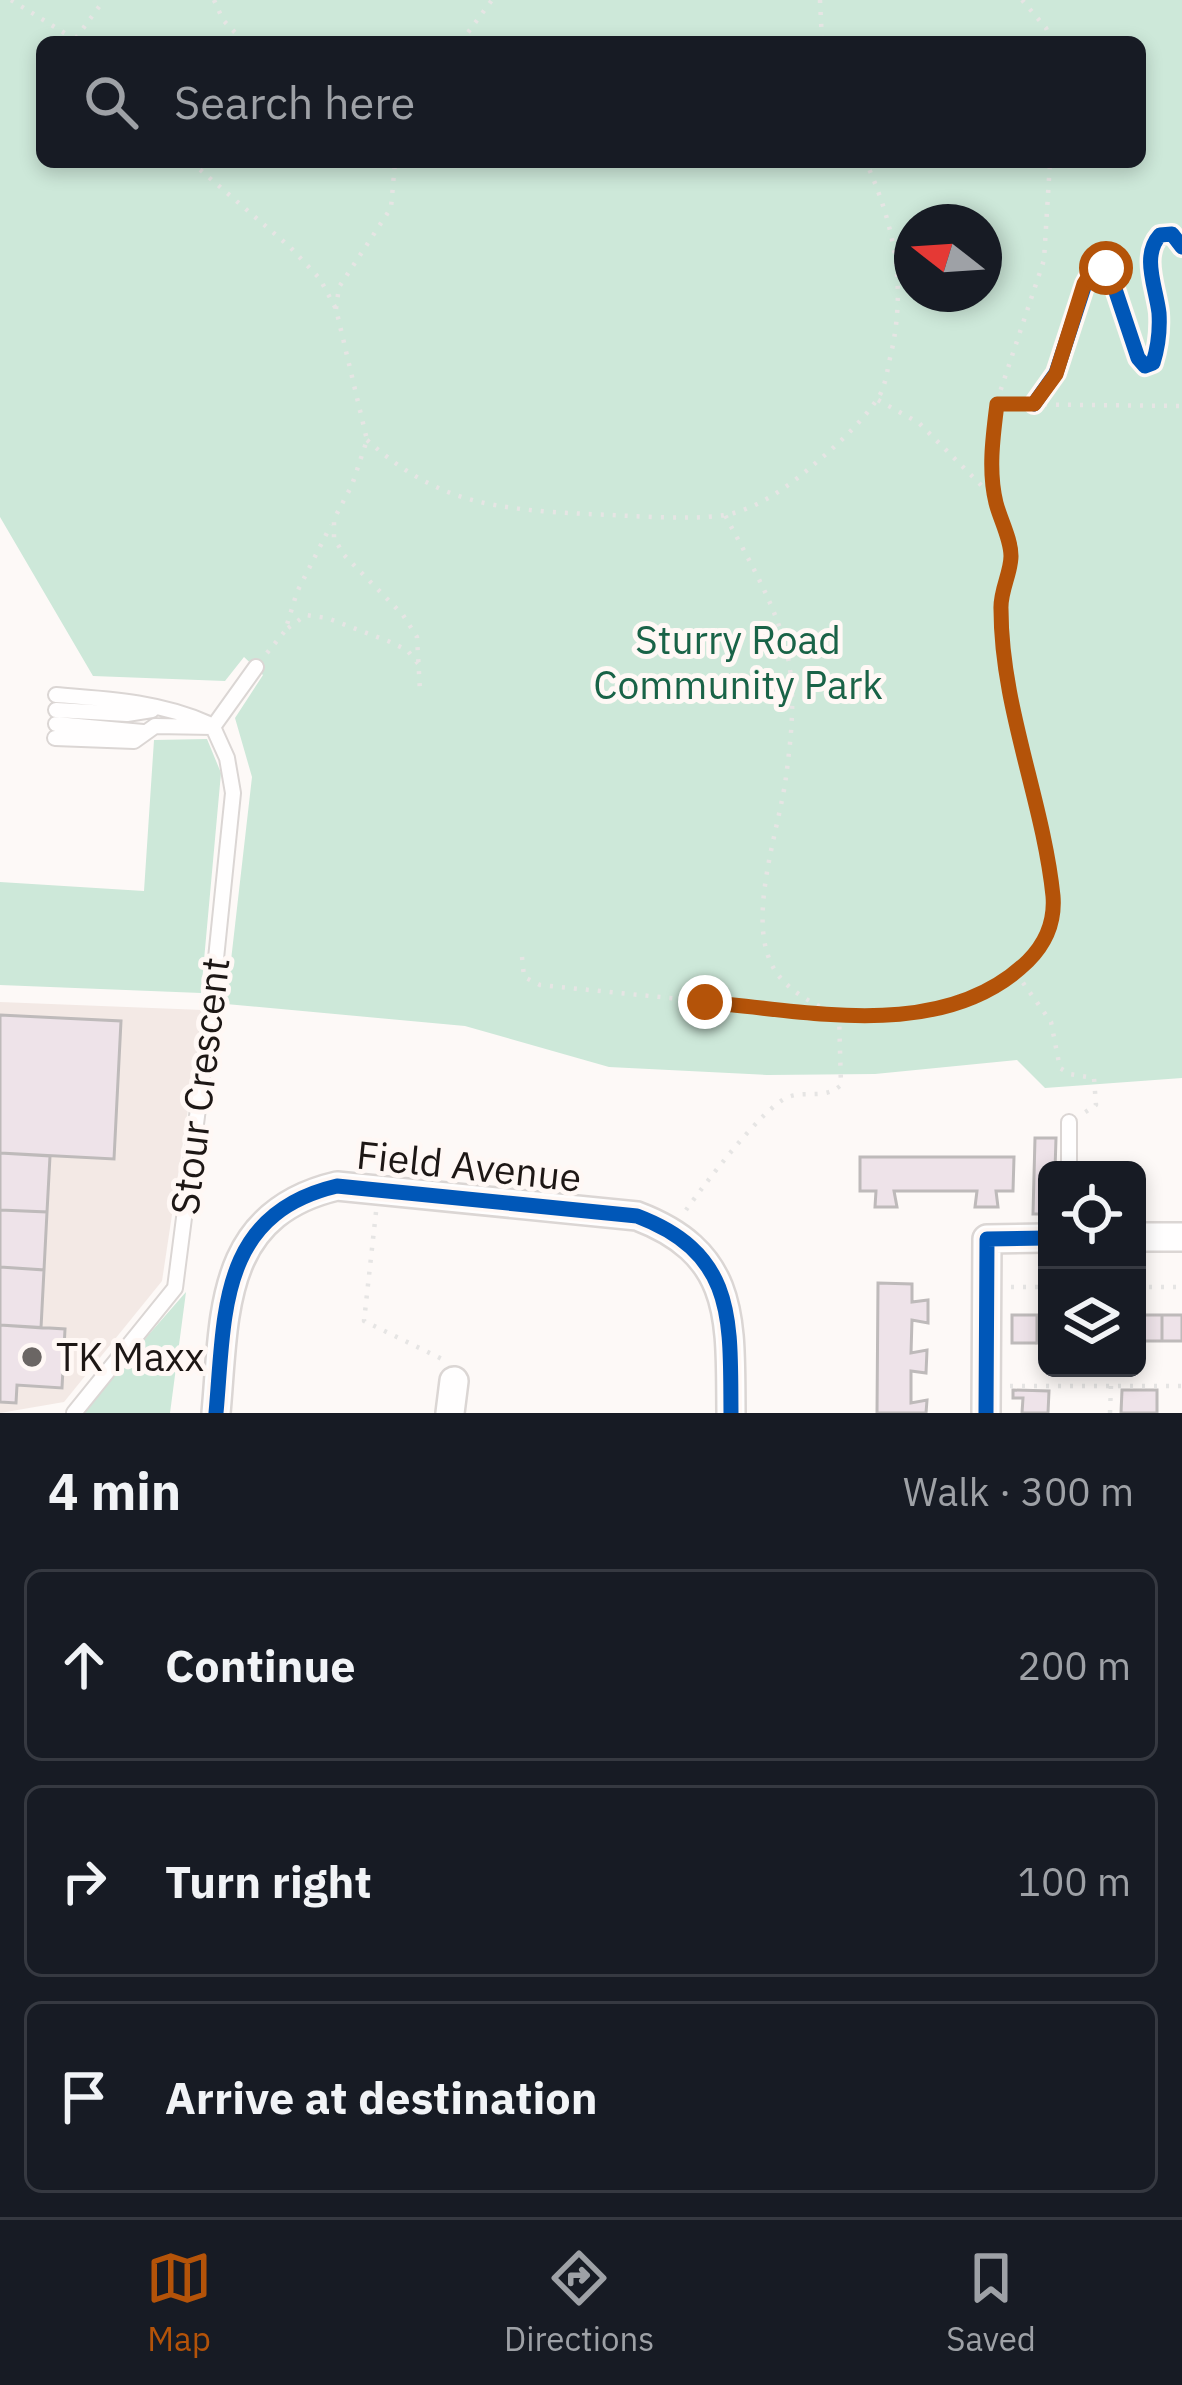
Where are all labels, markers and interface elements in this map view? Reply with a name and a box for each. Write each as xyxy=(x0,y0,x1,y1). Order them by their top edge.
search box xyxy=(36,36,1146,168)
icon: search xyxy=(78,69,144,135)
text: Search here xyxy=(174,73,415,131)
north arrow xyxy=(894,204,1002,312)
route start xyxy=(1079,241,1133,295)
park label: Sturry Road Community Park xyxy=(593,614,883,710)
street label: Stour Crescent xyxy=(158,954,241,1218)
route end xyxy=(678,975,732,1029)
street label: Field Avenue xyxy=(354,1128,584,1203)
map controls xyxy=(1038,1161,1146,1377)
button: locate xyxy=(1038,1161,1146,1269)
button: layers xyxy=(1038,1269,1146,1377)
place label: TK Maxx xyxy=(56,1331,204,1382)
marker: TK Maxx xyxy=(19,1344,45,1370)
text: 4 min xyxy=(48,1458,181,1524)
text: Walk · 300 m xyxy=(903,1466,1134,1517)
icon: ahead xyxy=(51,1632,117,1698)
text: Continue xyxy=(165,1636,356,1694)
text: 200 m xyxy=(1018,1640,1131,1691)
icon: right xyxy=(51,1848,117,1914)
text: Turn right xyxy=(165,1852,372,1910)
text: 100 m xyxy=(1018,1856,1131,1907)
icon: arrive xyxy=(51,2064,117,2130)
text: Arrive at destination xyxy=(165,2068,598,2126)
tab: Map xyxy=(146,2245,212,2360)
tab: Directions xyxy=(504,2245,654,2360)
tab: Saved xyxy=(946,2245,1036,2360)

